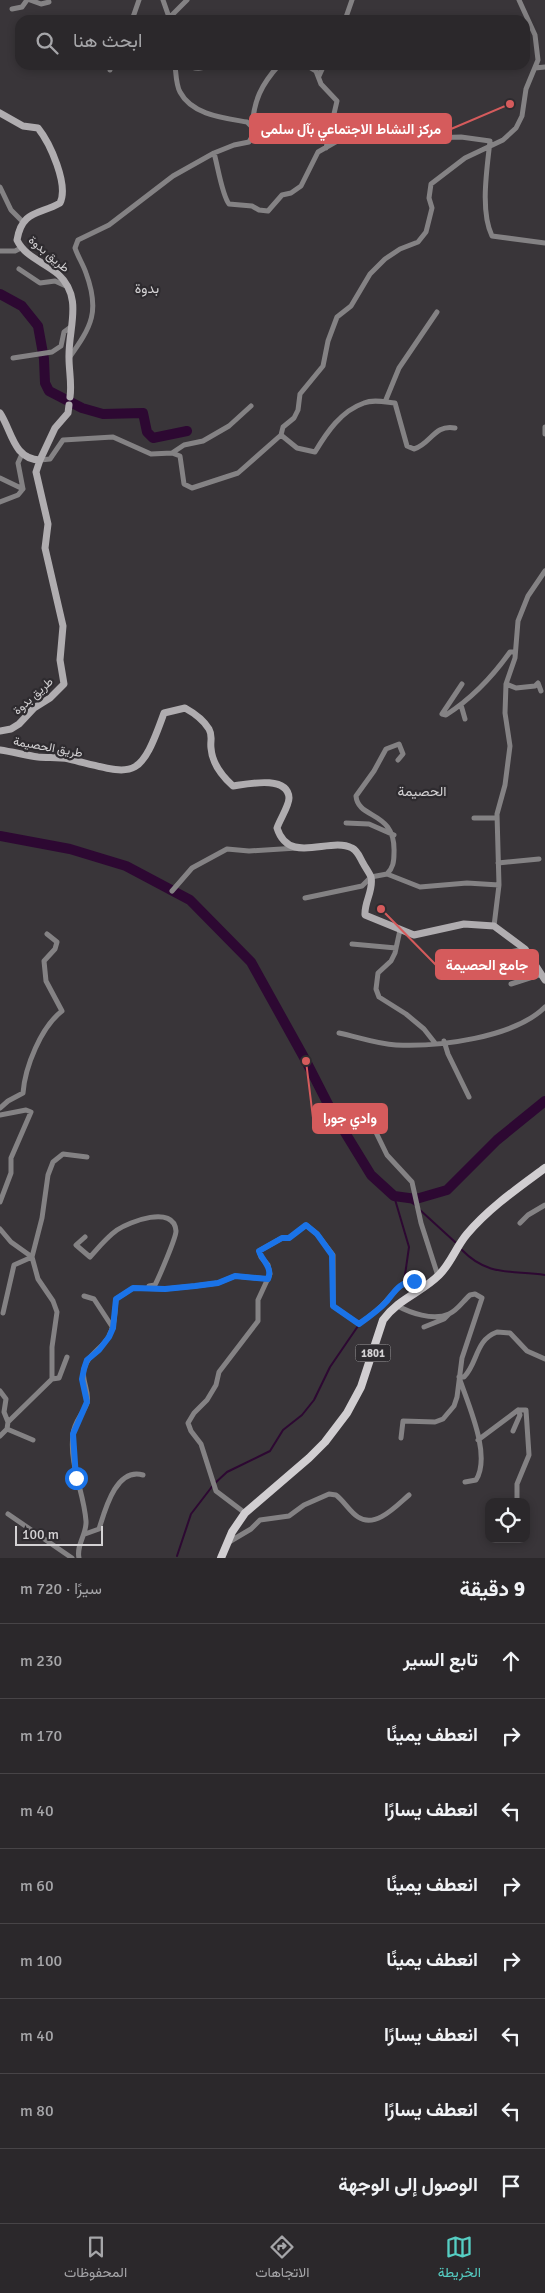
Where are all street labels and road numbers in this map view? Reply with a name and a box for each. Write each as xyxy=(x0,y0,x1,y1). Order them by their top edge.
street label: طريق بدوة xyxy=(25,233,72,276)
street label: طريق بدوة xyxy=(10,674,57,718)
street label: طريق الحصيمة xyxy=(12,734,84,761)
road number: 1801 xyxy=(356,1345,390,1362)

